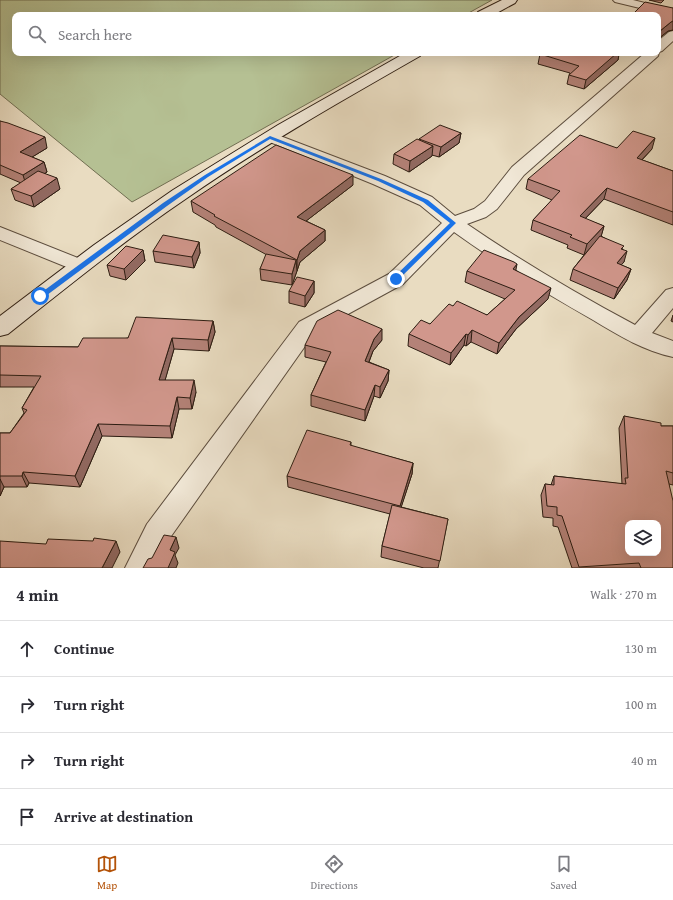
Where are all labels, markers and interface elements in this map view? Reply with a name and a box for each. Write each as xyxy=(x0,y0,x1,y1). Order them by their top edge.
search box xyxy=(12,12,661,56)
icon: search xyxy=(26,23,48,45)
text: Search here xyxy=(58,24,132,45)
route end xyxy=(387,270,405,288)
route start xyxy=(31,287,49,305)
map controls xyxy=(625,520,661,556)
button: layers xyxy=(625,520,661,556)
text: 4 min xyxy=(16,582,58,607)
text: Walk · 270 m xyxy=(590,585,657,604)
icon: ahead xyxy=(16,638,38,660)
text: Continue xyxy=(54,638,115,659)
text: 130 m xyxy=(625,639,657,658)
icon: right xyxy=(16,694,38,716)
text: Turn right xyxy=(54,694,125,715)
text: 100 m xyxy=(625,695,657,714)
icon: right xyxy=(16,750,38,772)
text: Turn right xyxy=(54,750,125,771)
text: 40 m xyxy=(631,751,657,770)
icon: arrive xyxy=(16,806,38,828)
text: Arrive at destination xyxy=(54,806,193,827)
tab: Map xyxy=(96,853,118,893)
tab: Directions xyxy=(311,853,358,893)
tab: Saved xyxy=(550,853,577,893)

